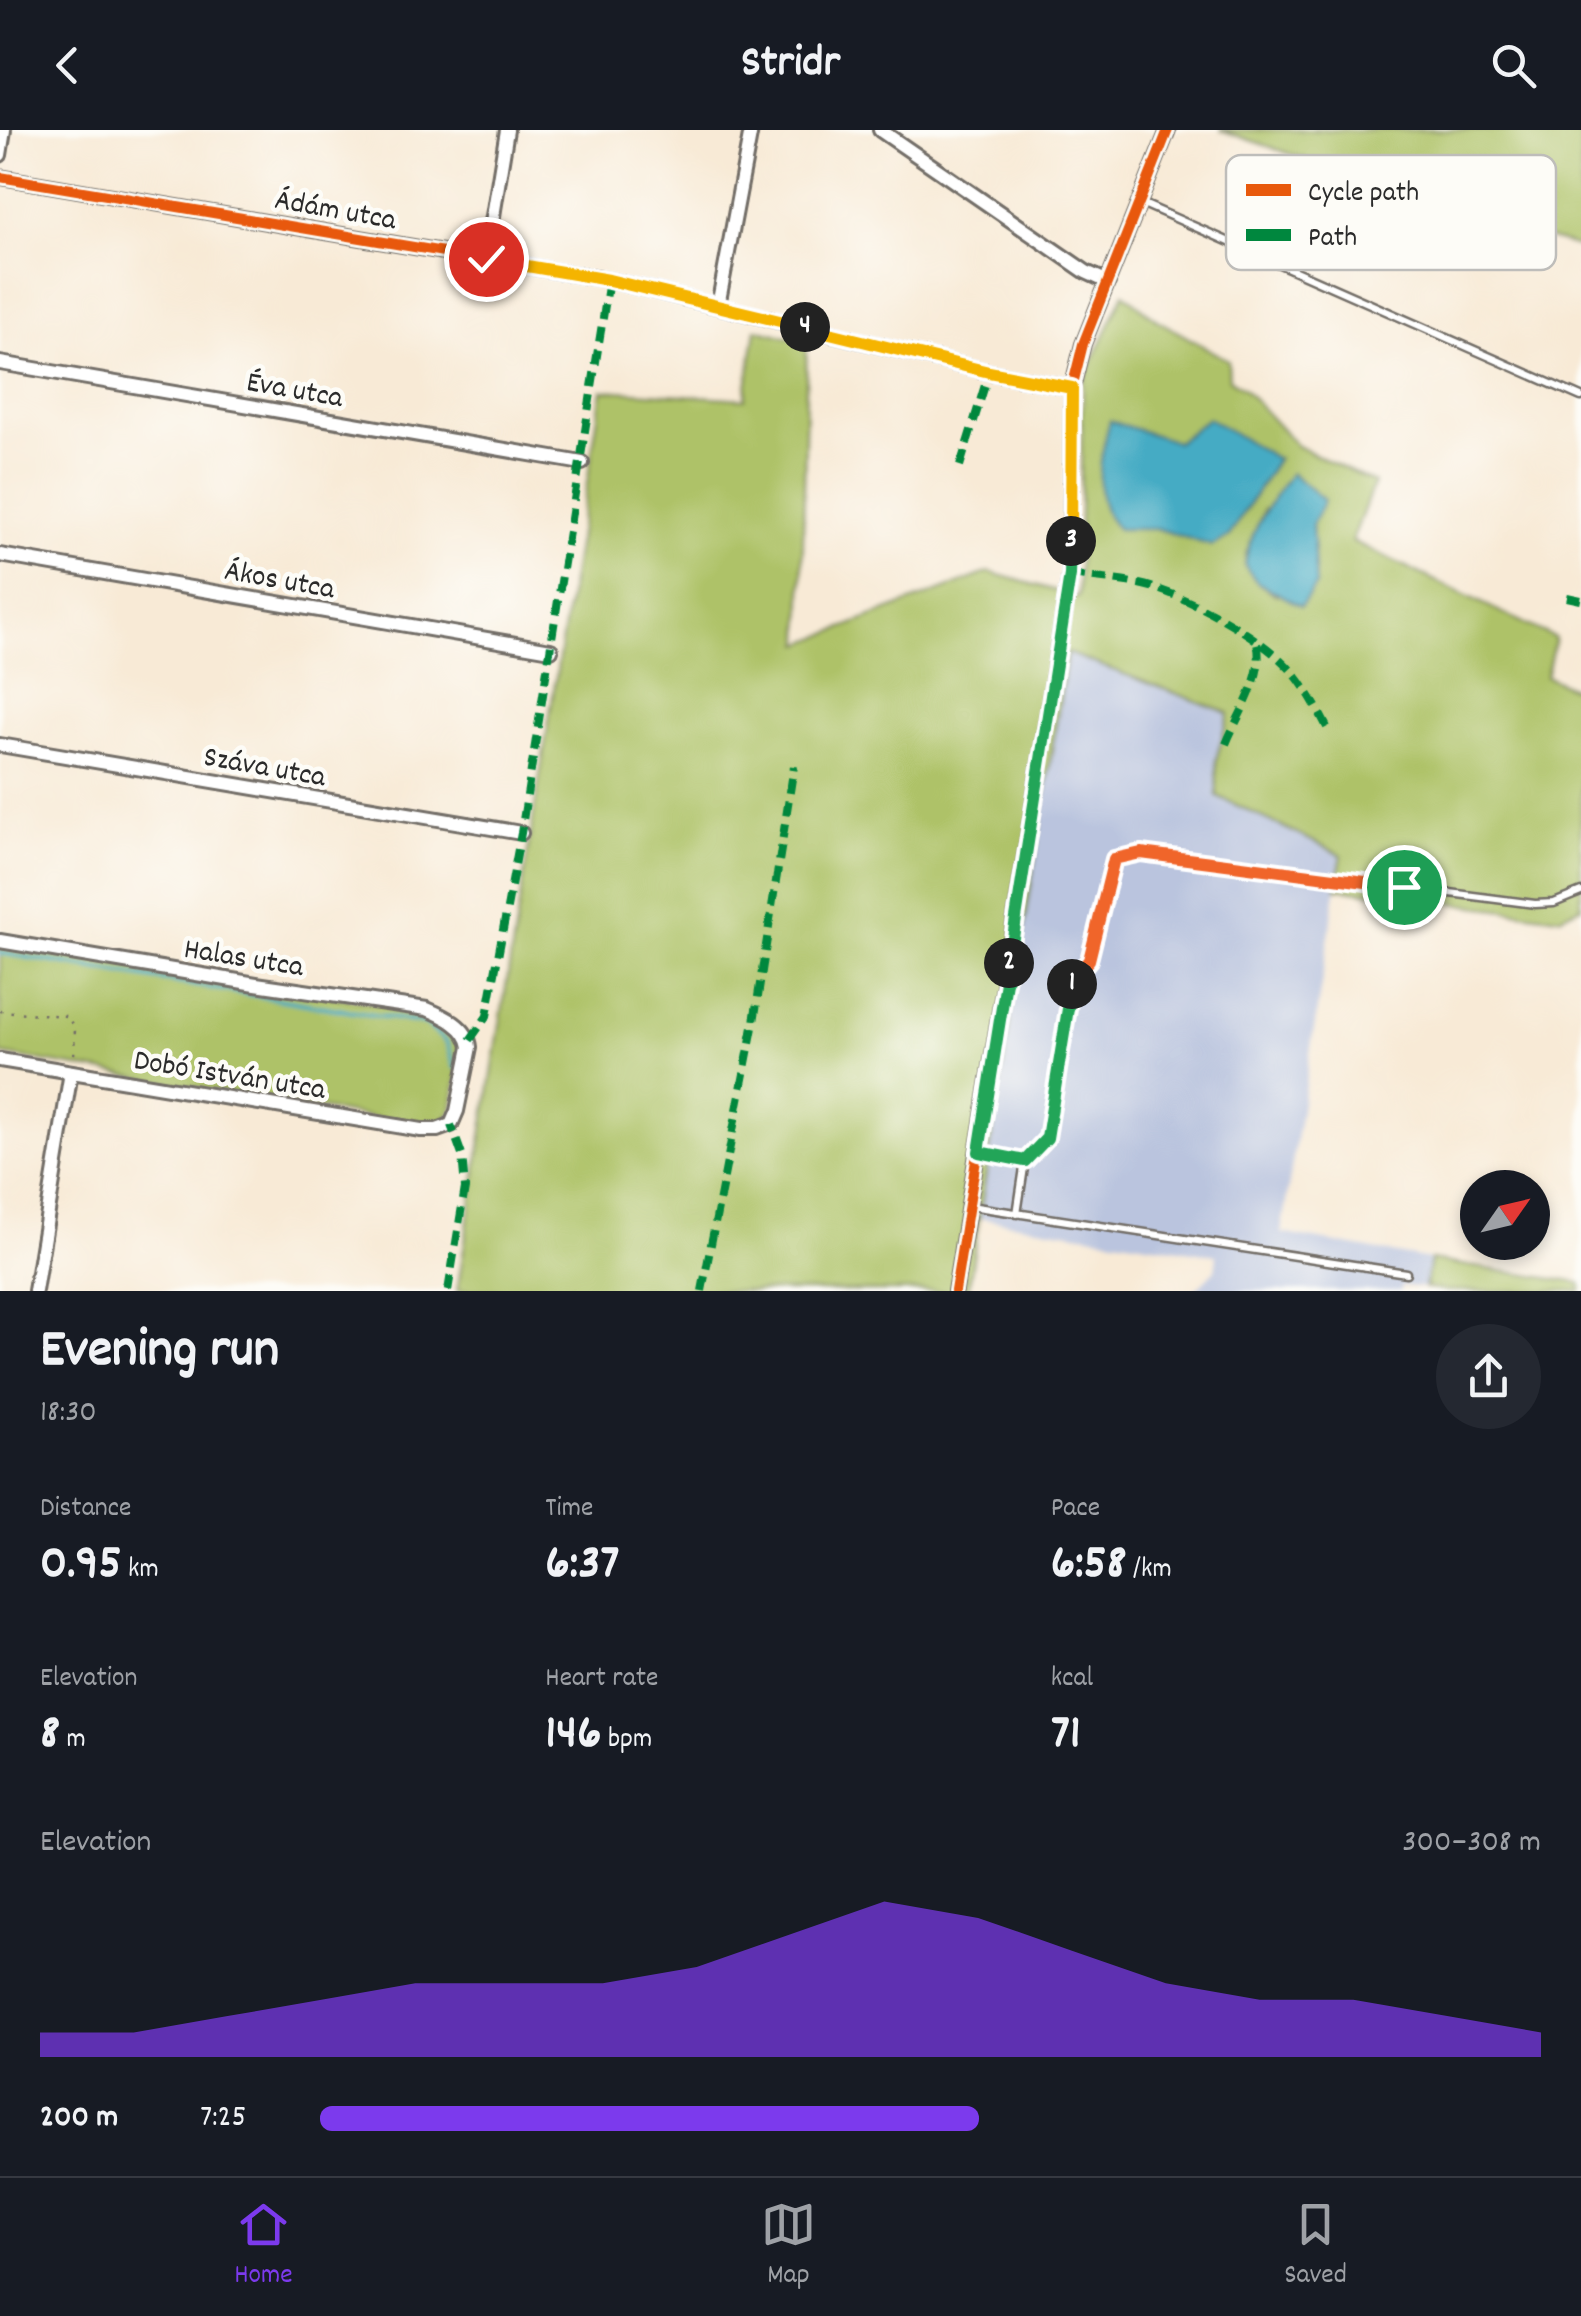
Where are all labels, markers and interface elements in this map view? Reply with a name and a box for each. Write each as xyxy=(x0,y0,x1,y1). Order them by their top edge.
text: Stridr xyxy=(741,33,840,97)
icon: back xyxy=(40,38,95,93)
icon: search xyxy=(1486,38,1541,93)
legend xyxy=(1226,155,1556,270)
text: Cycle path xyxy=(1308,175,1419,215)
street label: Ádám utca xyxy=(271,181,400,244)
pin xyxy=(444,217,529,302)
text: Path xyxy=(1308,220,1357,260)
icon: check xyxy=(459,232,514,287)
pin: 4 xyxy=(780,302,830,352)
text: 4 xyxy=(799,307,811,347)
street label: Éva utca xyxy=(243,363,347,422)
pin: 3 xyxy=(1046,516,1096,566)
text: 3 xyxy=(1065,521,1077,561)
street label: Ákos utca xyxy=(221,552,338,613)
street label: Száva utca xyxy=(200,738,330,801)
pin xyxy=(1362,845,1447,930)
icon: arrive xyxy=(1377,860,1432,915)
street label: Halas utca xyxy=(181,930,307,991)
pin: 2 xyxy=(984,938,1034,988)
text: 2 xyxy=(1003,943,1015,983)
pin: 1 xyxy=(1047,959,1097,1009)
text: 1 xyxy=(1069,964,1075,1004)
street label: Dobó István utca xyxy=(130,1041,329,1114)
north arrow xyxy=(1460,1170,1550,1260)
map controls xyxy=(1460,1170,1550,1260)
text: Evening run xyxy=(40,1314,279,1393)
button: share xyxy=(1436,1324,1541,1429)
text: 18:30 xyxy=(40,1391,97,1437)
text: Distance xyxy=(40,1490,131,1530)
text: Time xyxy=(545,1490,593,1530)
text: Pace xyxy=(1051,1490,1100,1530)
text: 0.95 xyxy=(40,1530,122,1602)
text: 6:37 xyxy=(545,1530,619,1602)
text: 6:58 xyxy=(1051,1530,1127,1602)
text: km xyxy=(122,1551,159,1591)
text: /km xyxy=(1127,1551,1172,1591)
text: Elevation xyxy=(40,1660,137,1700)
text: Heart rate xyxy=(545,1660,658,1700)
text: kcal xyxy=(1051,1660,1093,1700)
text: 8 xyxy=(40,1700,60,1772)
text: 146 xyxy=(545,1700,602,1772)
text: 71 xyxy=(1051,1700,1081,1772)
text: m xyxy=(60,1721,86,1761)
text: bpm xyxy=(602,1721,652,1761)
text: Elevation xyxy=(40,1821,151,1867)
text: 300–308 m xyxy=(1402,1821,1541,1867)
text: 200 m xyxy=(40,2096,118,2142)
text: 7:25 xyxy=(200,2096,246,2142)
tab: Home xyxy=(234,2197,293,2297)
tab: Map xyxy=(761,2197,816,2297)
tab: Saved xyxy=(1284,2197,1347,2297)

